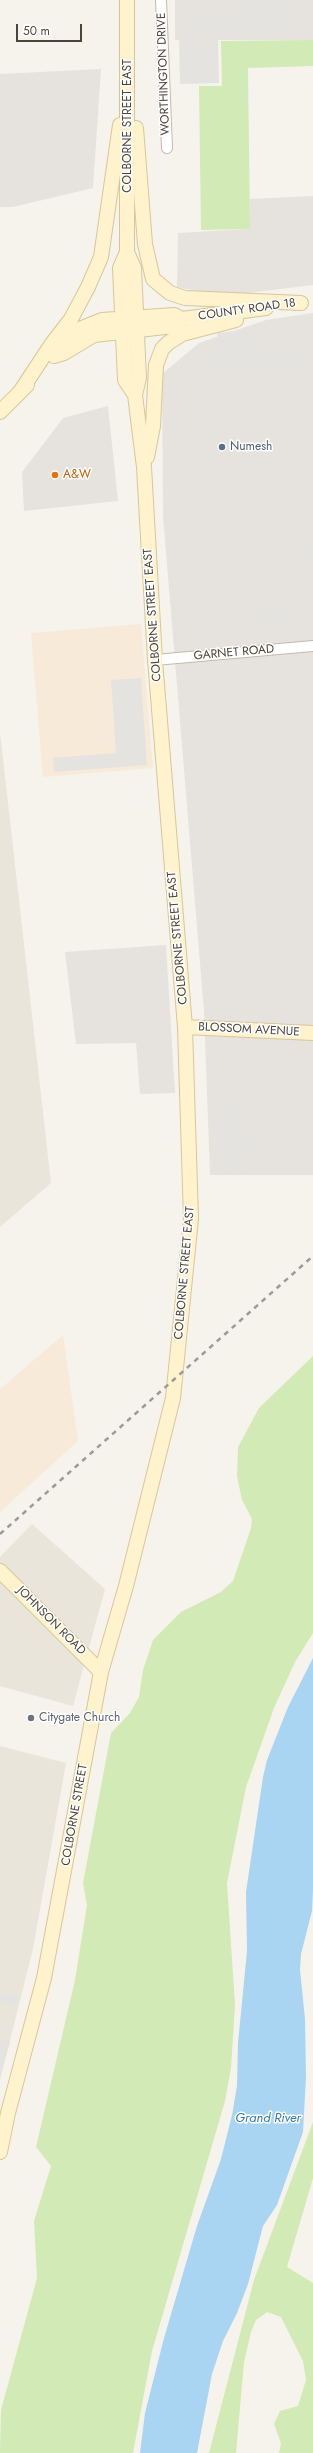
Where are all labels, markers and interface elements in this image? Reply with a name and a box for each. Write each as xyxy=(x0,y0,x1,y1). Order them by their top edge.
street label: WORTHINGTON DRIVE xyxy=(155,12,173,136)
scale bar xyxy=(18,16,84,42)
text: 50 m xyxy=(23,22,50,40)
street label: COLBORNE STREET EAST xyxy=(121,59,135,193)
street label: COUNTY ROAD 18 xyxy=(197,296,297,324)
place label: Numesh xyxy=(230,440,272,454)
marker: Numesh xyxy=(217,442,227,452)
place label: A&W xyxy=(63,468,91,482)
marker: A&W xyxy=(50,470,60,480)
street label: COLBORNE STREET EAST xyxy=(141,548,165,682)
street label: GARNET ROAD xyxy=(193,642,275,664)
street label: COLBORNE STREET EAST xyxy=(165,871,191,1005)
street label: BLOSSOM AVENUE xyxy=(198,1020,300,1040)
street label: COLBORNE STREET EAST xyxy=(172,1206,198,1340)
street label: JOHNSON ROAD xyxy=(14,1584,88,1658)
place label: Citygate Church xyxy=(39,1711,120,1725)
marker: Citygate Church xyxy=(26,1713,36,1723)
street label: COLBORNE STREET xyxy=(59,1763,91,1867)
water label: Grand River xyxy=(235,2111,301,2127)

